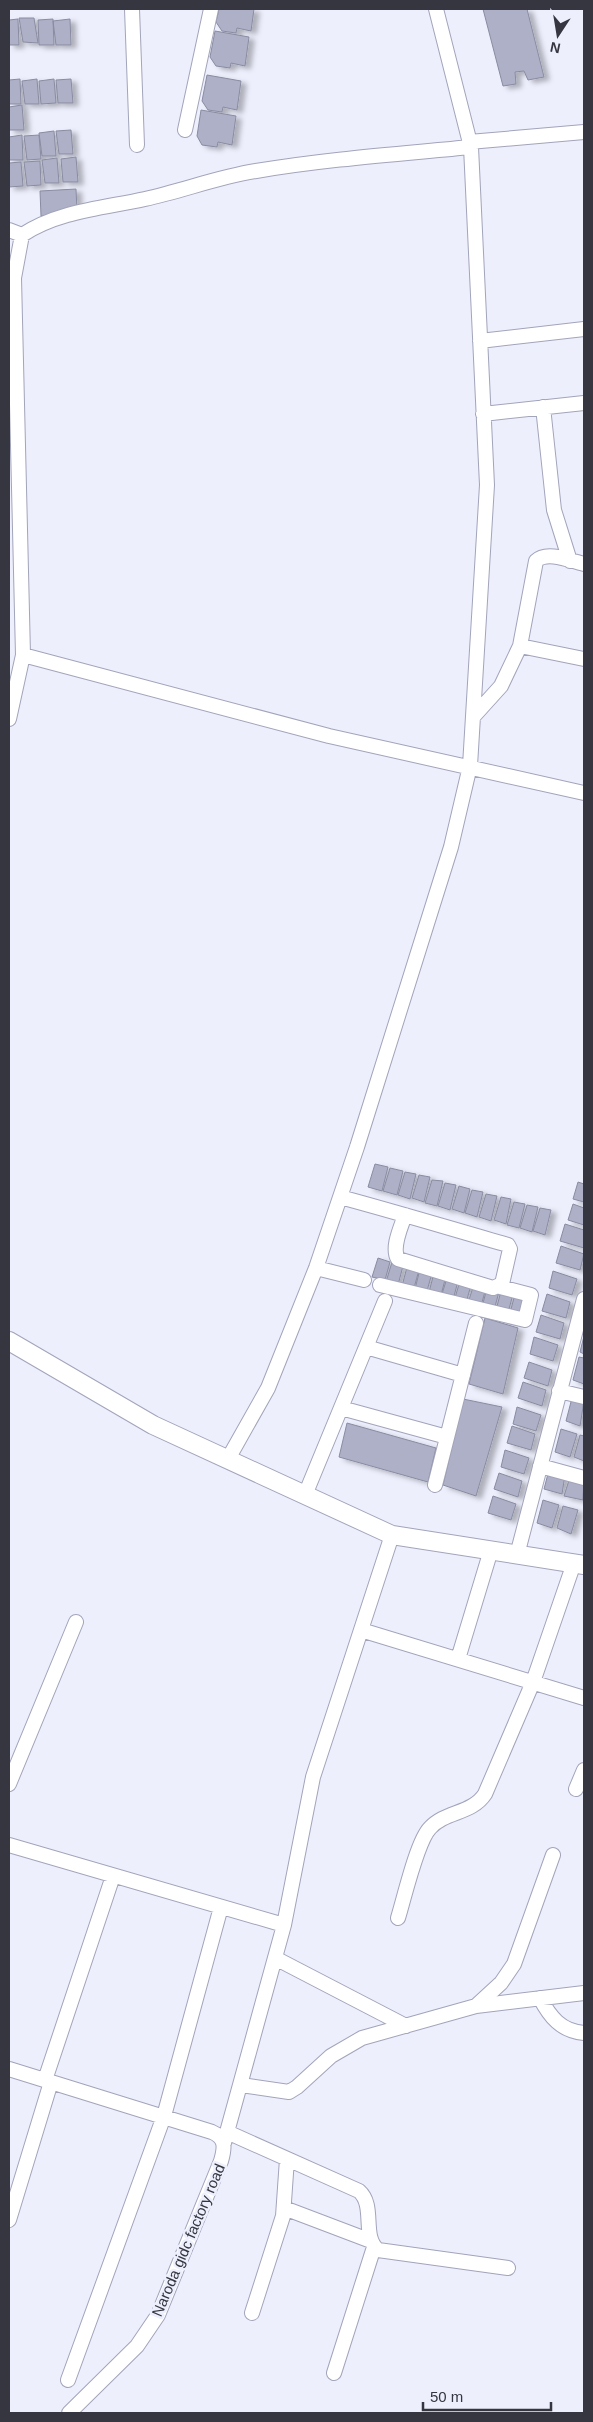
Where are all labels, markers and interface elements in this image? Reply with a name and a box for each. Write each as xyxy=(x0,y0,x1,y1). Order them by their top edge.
north arrow xyxy=(533,10,583,60)
text: N xyxy=(549,39,562,57)
street label: Naroda gidc factory road xyxy=(148,2161,228,2319)
scale bar xyxy=(423,2380,550,2412)
text: 50 m xyxy=(430,2388,463,2405)

